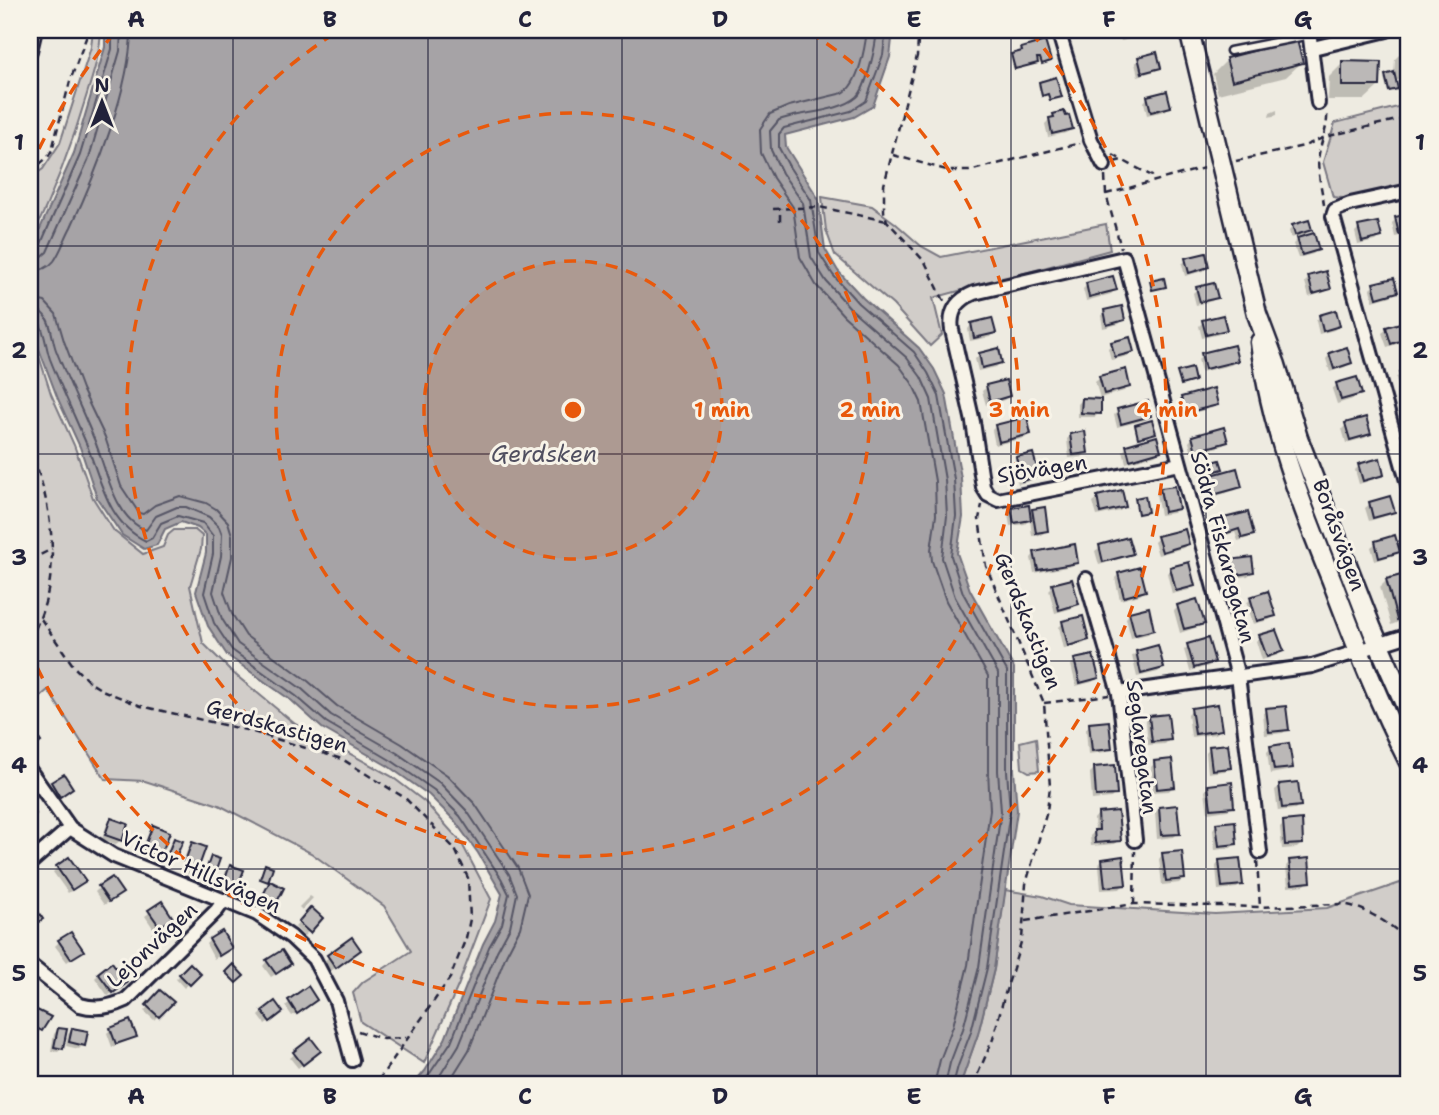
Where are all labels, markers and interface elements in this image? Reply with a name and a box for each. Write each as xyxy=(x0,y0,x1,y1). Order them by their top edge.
text: A xyxy=(127,4,145,34)
text: B xyxy=(323,4,337,34)
text: C xyxy=(518,4,532,34)
text: D xyxy=(712,4,728,34)
text: E xyxy=(906,4,922,34)
text: F xyxy=(1102,4,1116,34)
text: G xyxy=(1294,4,1313,34)
north arrow xyxy=(66,66,136,136)
text: N xyxy=(94,73,110,98)
text: 1 xyxy=(14,127,24,157)
text: 1 xyxy=(1415,127,1425,157)
text: 2 xyxy=(11,335,27,365)
text: 2 xyxy=(1412,335,1428,365)
text: 1 min xyxy=(694,396,750,424)
text: 2 min xyxy=(839,396,901,424)
text: 3 min xyxy=(988,396,1050,424)
text: 4 min xyxy=(1136,396,1198,424)
centre of rings xyxy=(561,398,585,422)
water label: Gerdsken xyxy=(491,439,597,469)
street label: Sjövägen xyxy=(995,448,1089,490)
street label: Södra Fiskaregatan xyxy=(1184,448,1262,646)
street label: Boråsvägen xyxy=(1306,475,1372,595)
text: 3 xyxy=(11,542,27,572)
text: 3 xyxy=(1412,542,1428,572)
street label: Gerdskastigen xyxy=(988,548,1068,694)
street label: Seglaregatan xyxy=(1120,678,1164,816)
street label: Gerdskastigen xyxy=(203,692,351,760)
text: 4 xyxy=(11,750,27,780)
text: 4 xyxy=(1412,750,1428,780)
street label: Victor Hillsvägen xyxy=(117,824,286,920)
street label: Lejonvägen xyxy=(101,896,203,994)
text: 5 xyxy=(12,958,26,988)
text: 5 xyxy=(1413,958,1427,988)
text: A xyxy=(127,1081,145,1111)
text: B xyxy=(323,1081,337,1111)
text: C xyxy=(518,1081,532,1111)
text: D xyxy=(712,1081,728,1111)
text: E xyxy=(906,1081,922,1111)
text: F xyxy=(1102,1081,1116,1111)
text: G xyxy=(1294,1081,1313,1111)

